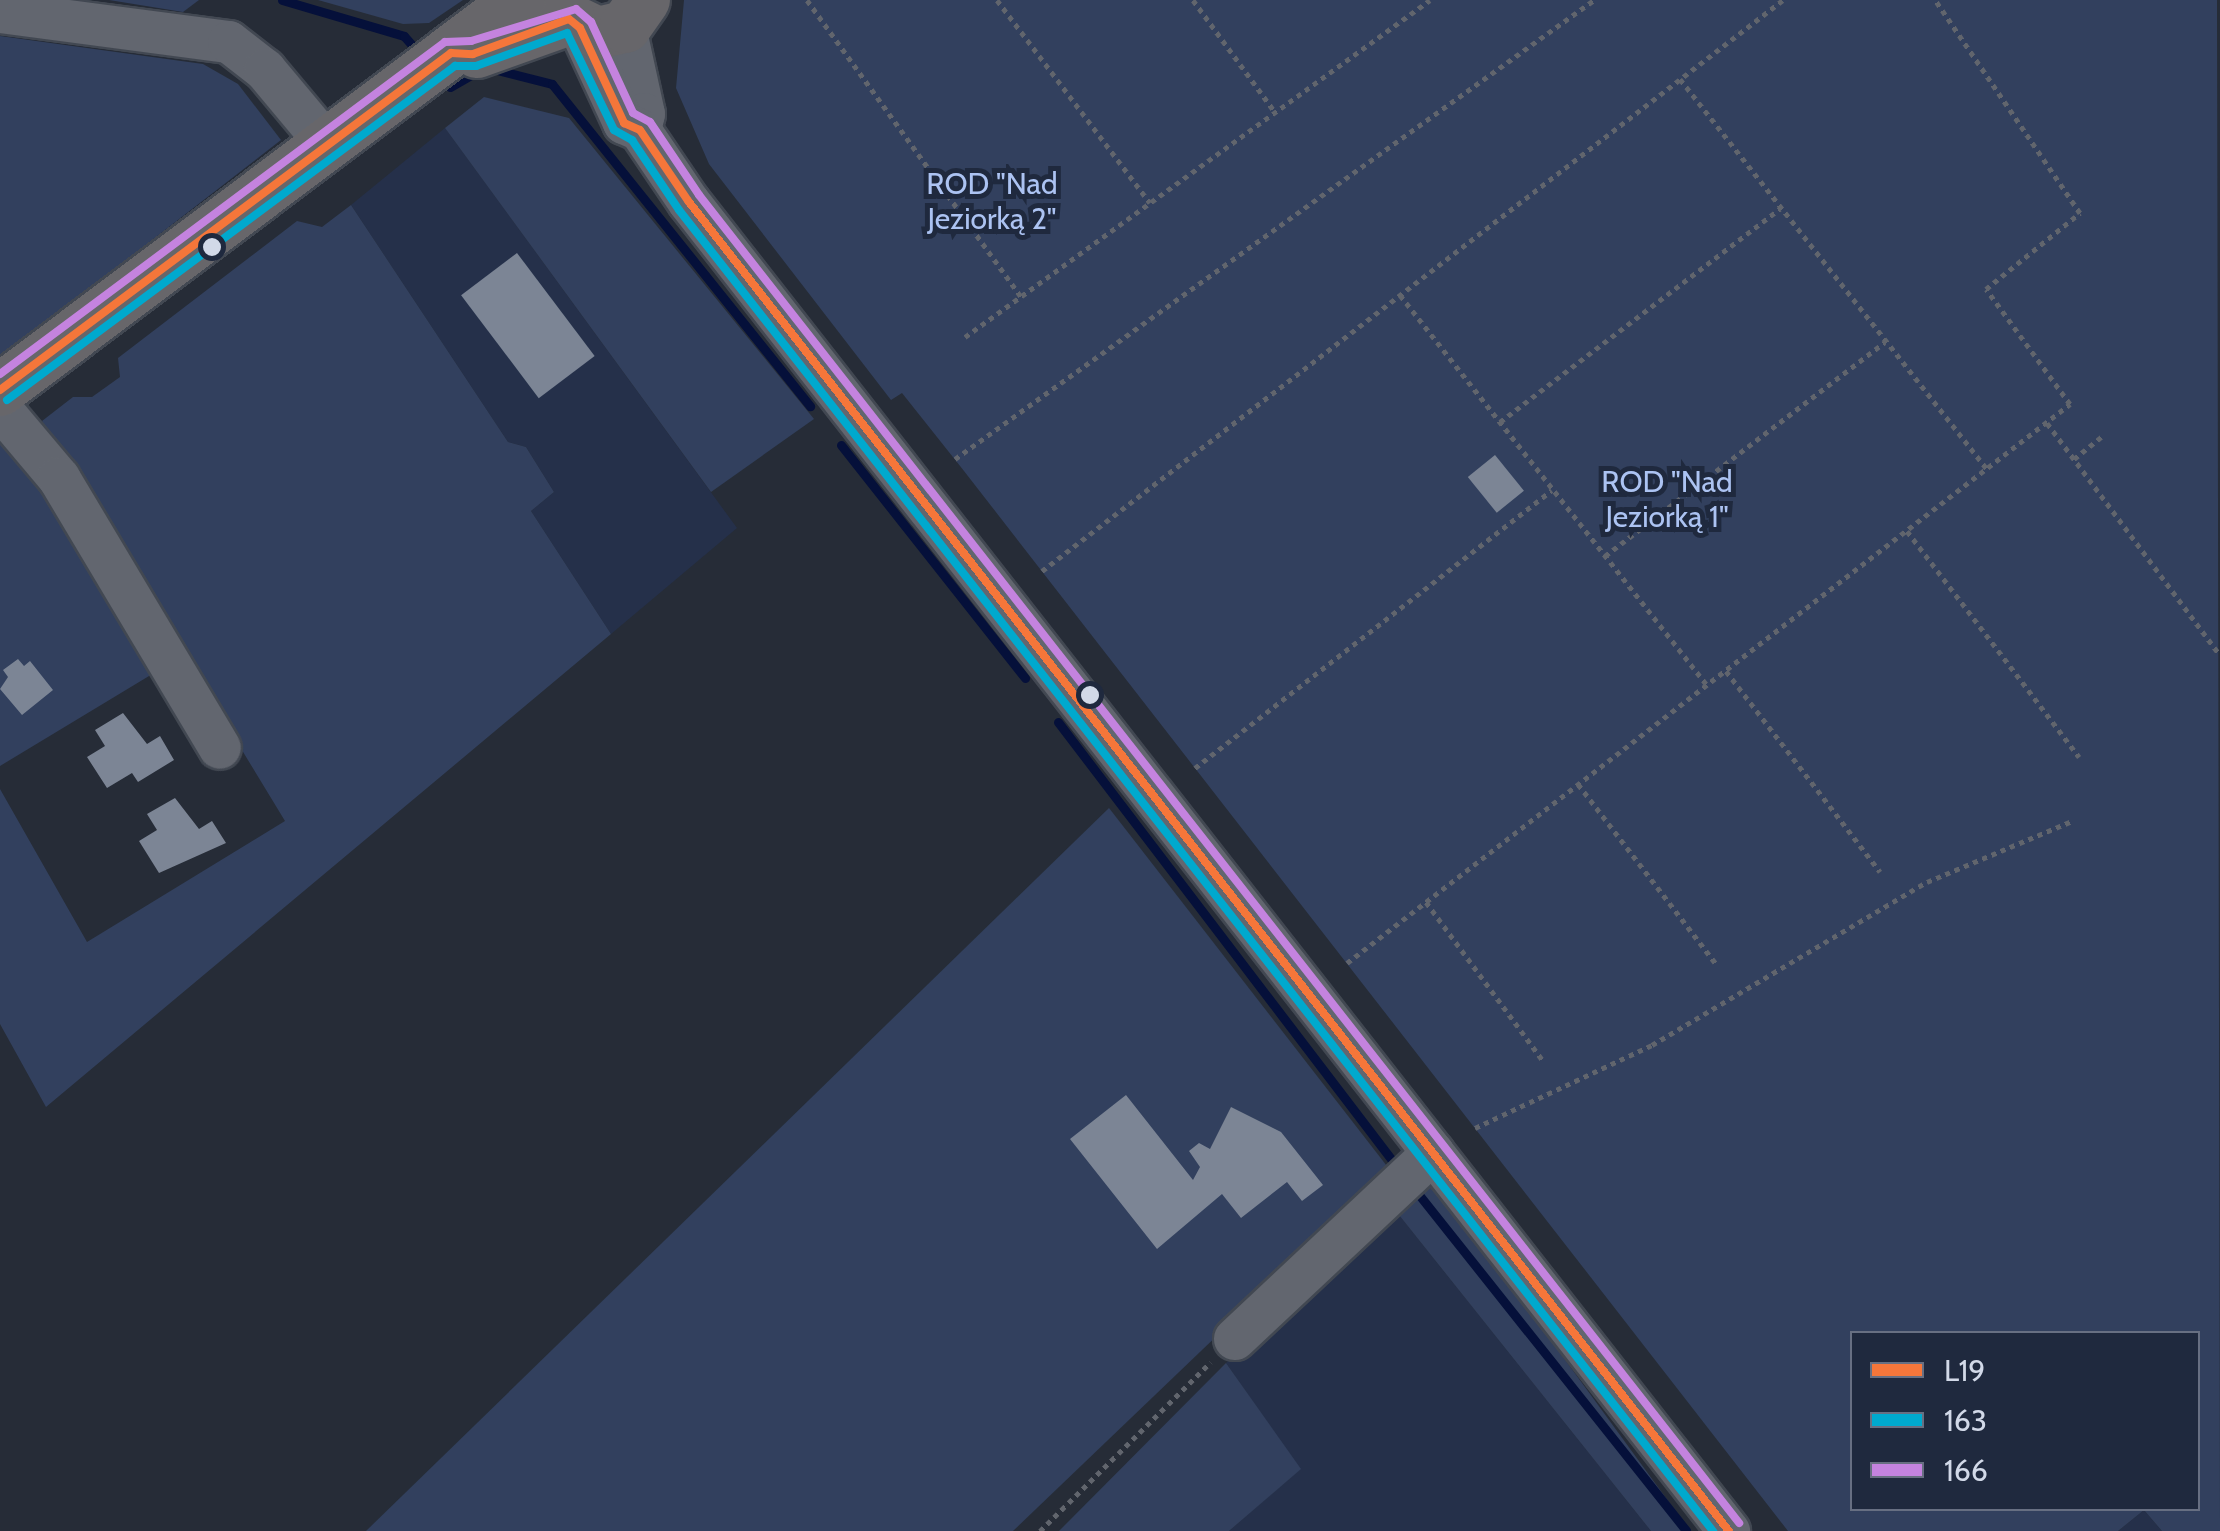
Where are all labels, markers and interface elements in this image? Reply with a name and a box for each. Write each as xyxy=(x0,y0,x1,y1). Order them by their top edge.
park label: ROD "Nad Jeziorką 2" xyxy=(926,166,1058,236)
unlabelled marker xyxy=(202,237,222,257)
park label: ROD "Nad Jeziorką 1" xyxy=(1601,464,1733,534)
unlabelled marker xyxy=(1080,685,1100,705)
legend xyxy=(1850,1331,2200,1511)
text: L19 xyxy=(1944,1352,1985,1389)
text: 163 xyxy=(1944,1402,1987,1439)
text: 166 xyxy=(1944,1452,1988,1489)

